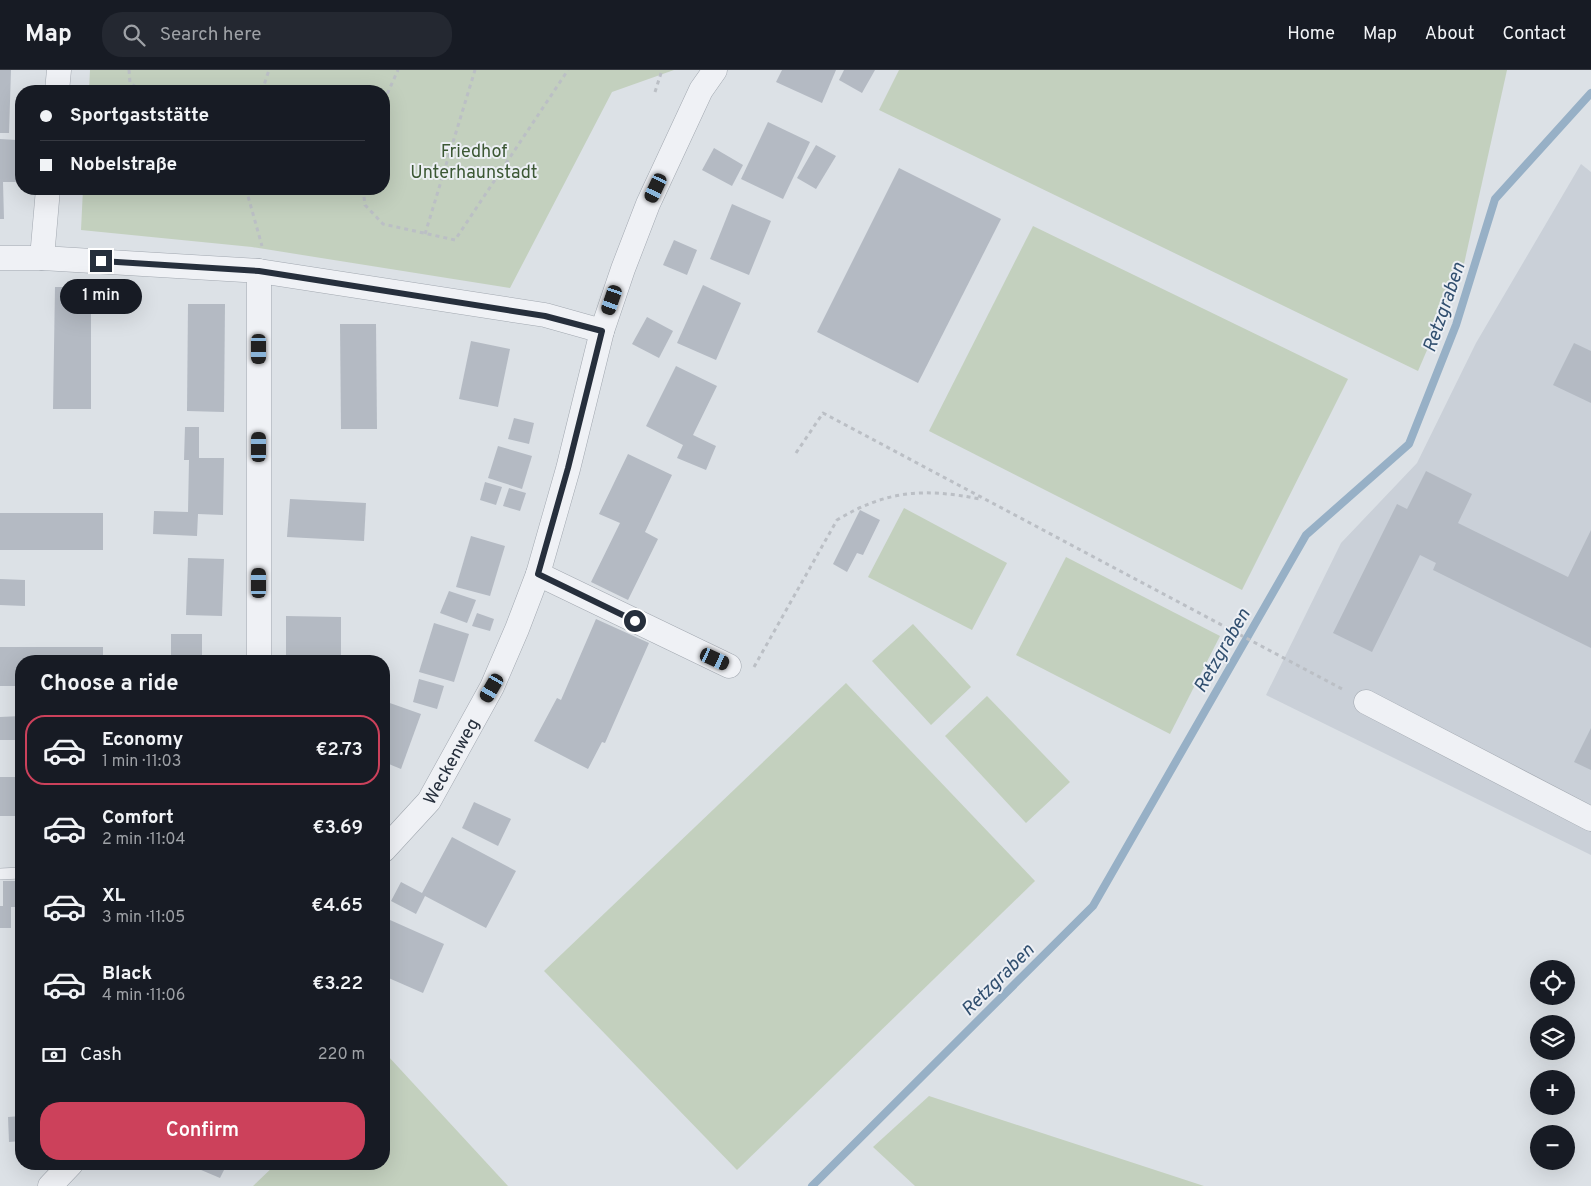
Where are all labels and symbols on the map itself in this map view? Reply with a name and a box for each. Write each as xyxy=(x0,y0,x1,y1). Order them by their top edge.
park label: Friedhof Unterhaunstadt xyxy=(410,141,538,185)
car xyxy=(642,171,669,205)
route end xyxy=(90,250,112,272)
water label: Retzgraben xyxy=(1418,259,1472,356)
callout: 1 min xyxy=(60,278,142,314)
car xyxy=(600,283,623,317)
car xyxy=(251,334,266,364)
car xyxy=(251,432,266,462)
car xyxy=(251,568,266,598)
water label: Retzgraben xyxy=(1189,604,1257,698)
route start xyxy=(624,610,646,632)
car xyxy=(698,646,731,672)
car xyxy=(478,671,505,705)
street label: Weckenweg xyxy=(419,715,485,809)
water label: Retzgraben xyxy=(957,938,1040,1022)

